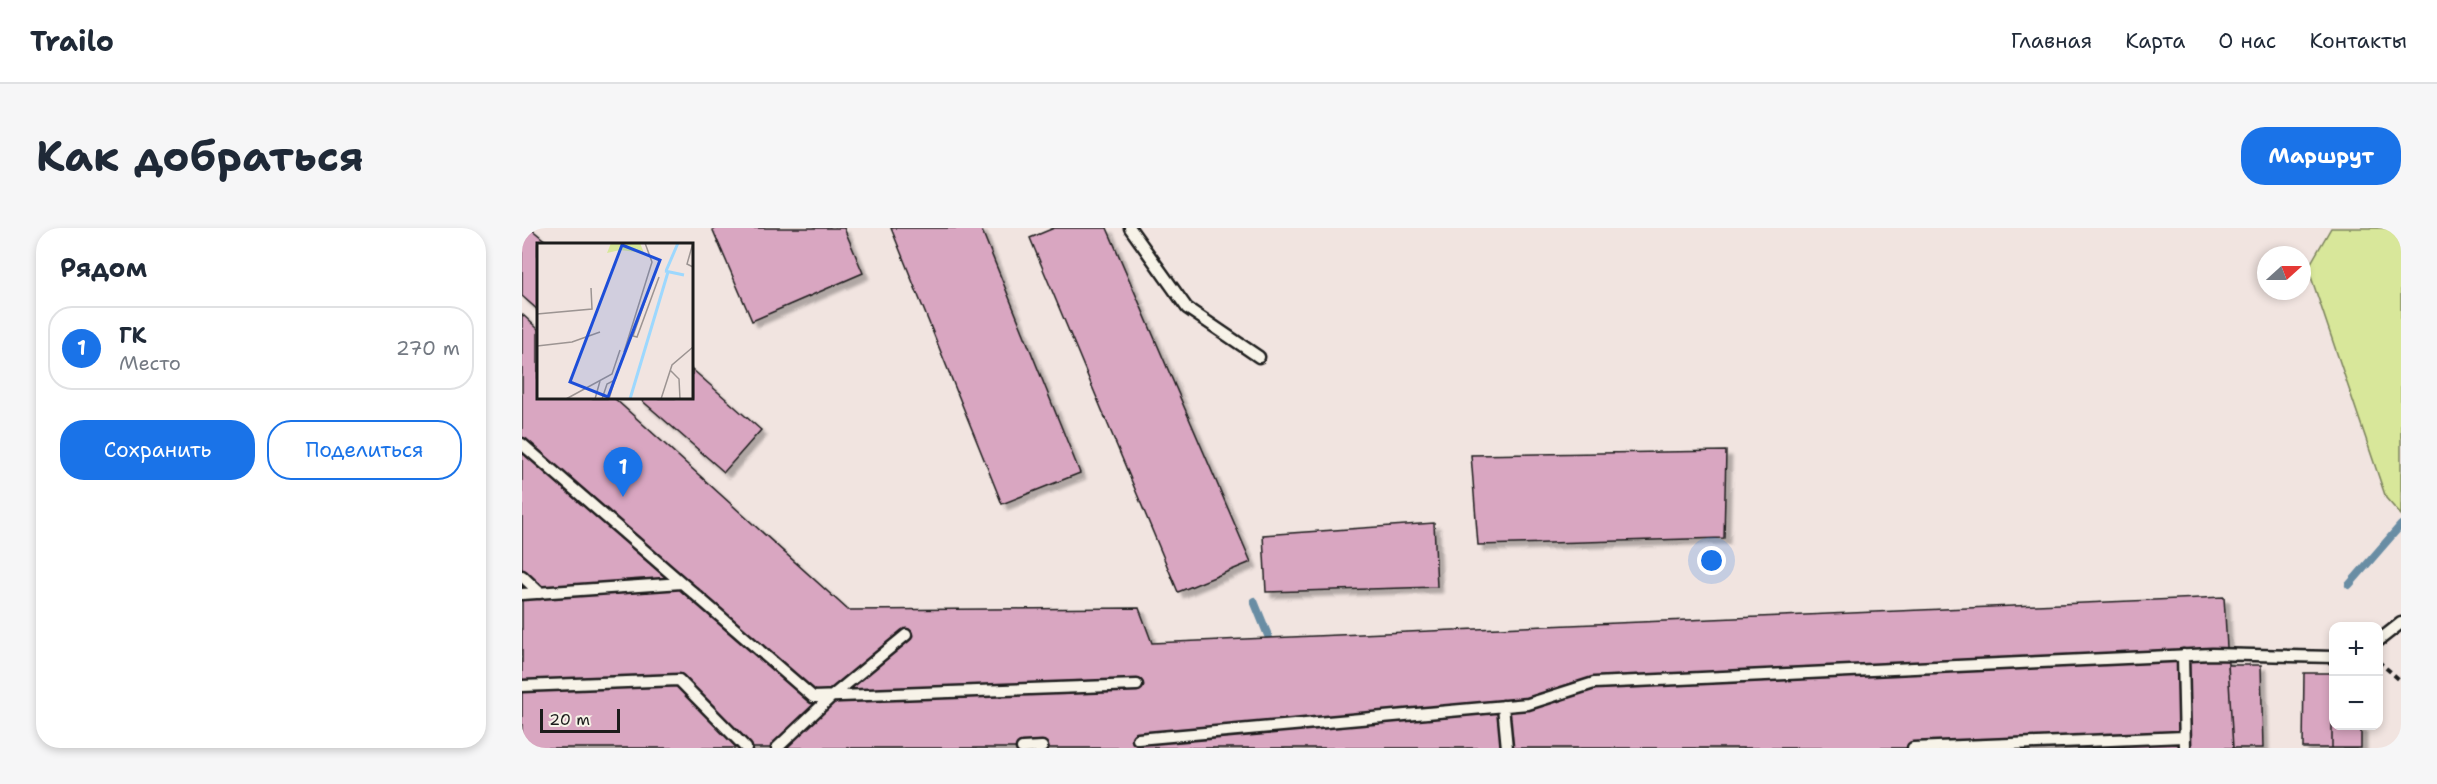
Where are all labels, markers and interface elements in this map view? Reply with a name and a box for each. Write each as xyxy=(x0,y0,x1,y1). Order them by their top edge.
text: Trailo xyxy=(30,22,114,60)
text: Главная xyxy=(2011,27,2092,55)
text: Карта xyxy=(2125,27,2185,55)
text: О нас xyxy=(2218,27,2276,55)
text: Контакты xyxy=(2309,27,2407,55)
button: Маршрут xyxy=(2241,127,2401,185)
text: Как добраться xyxy=(36,128,364,184)
inset map xyxy=(537,243,693,399)
north arrow xyxy=(2257,246,2311,300)
text: Рядом xyxy=(60,250,147,285)
text: ГК xyxy=(119,321,147,350)
text: 1 xyxy=(77,335,86,361)
text: 270 m xyxy=(396,335,460,361)
text: Место xyxy=(119,350,181,376)
button: Сохранить xyxy=(60,420,255,480)
button: Поделиться xyxy=(267,420,462,480)
pin: 1 xyxy=(604,448,642,497)
your location xyxy=(1697,546,1726,575)
map controls xyxy=(2329,622,2383,730)
button: + xyxy=(2329,622,2383,676)
button: − xyxy=(2329,676,2383,730)
scale bar xyxy=(540,706,620,733)
text: 20 m xyxy=(549,709,590,730)

